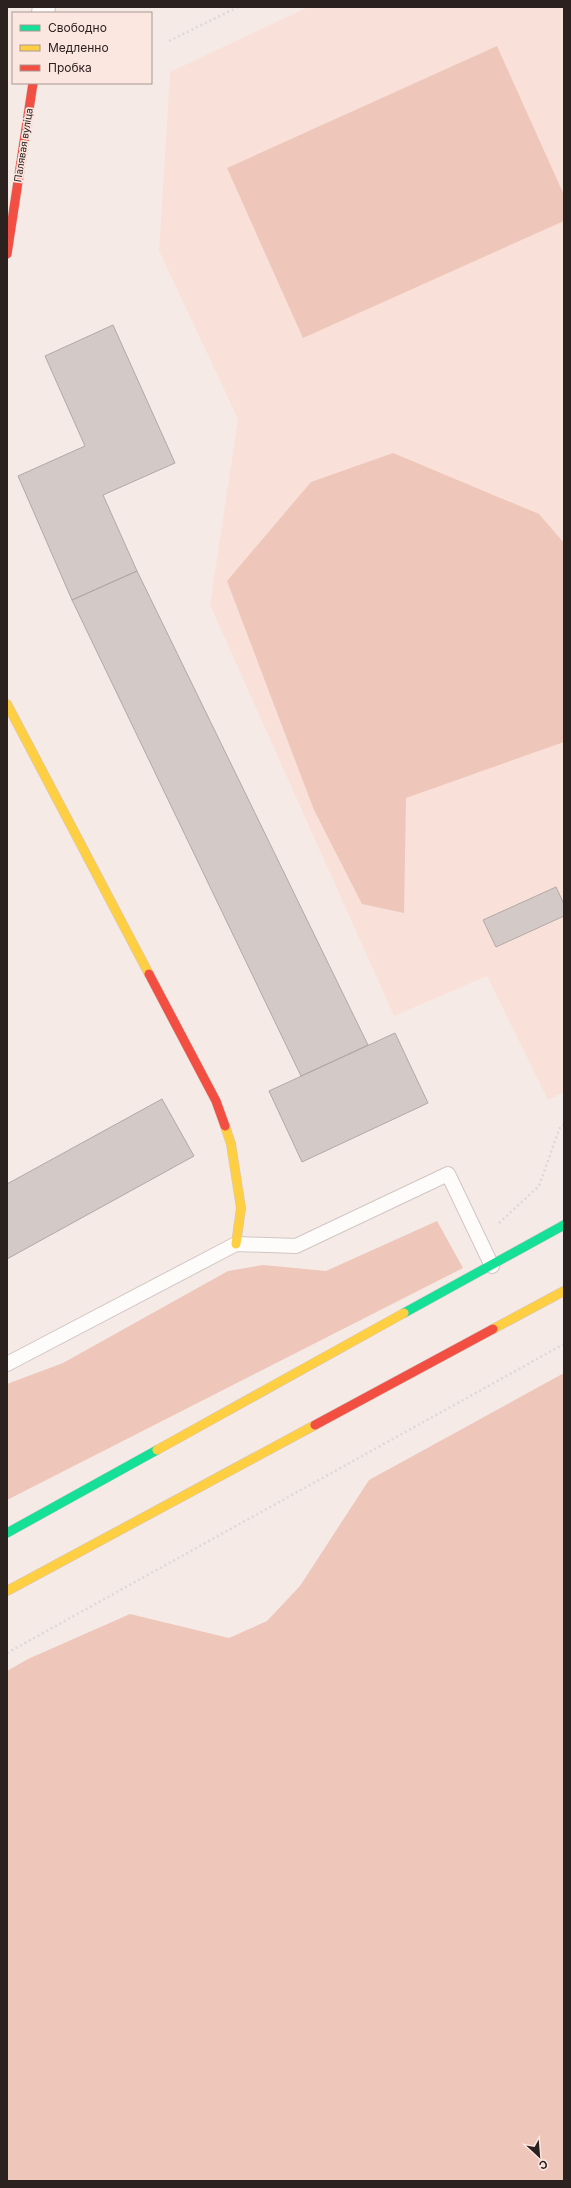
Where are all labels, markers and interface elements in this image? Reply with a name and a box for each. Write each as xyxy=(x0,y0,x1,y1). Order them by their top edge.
legend xyxy=(12,12,152,84)
text: Свободно xyxy=(48,20,107,35)
text: Медленно xyxy=(48,40,109,55)
text: Пробка xyxy=(48,60,92,75)
street label: Палявая вуліца xyxy=(11,107,35,183)
north arrow xyxy=(519,2136,559,2176)
text: С xyxy=(537,2157,550,2173)

